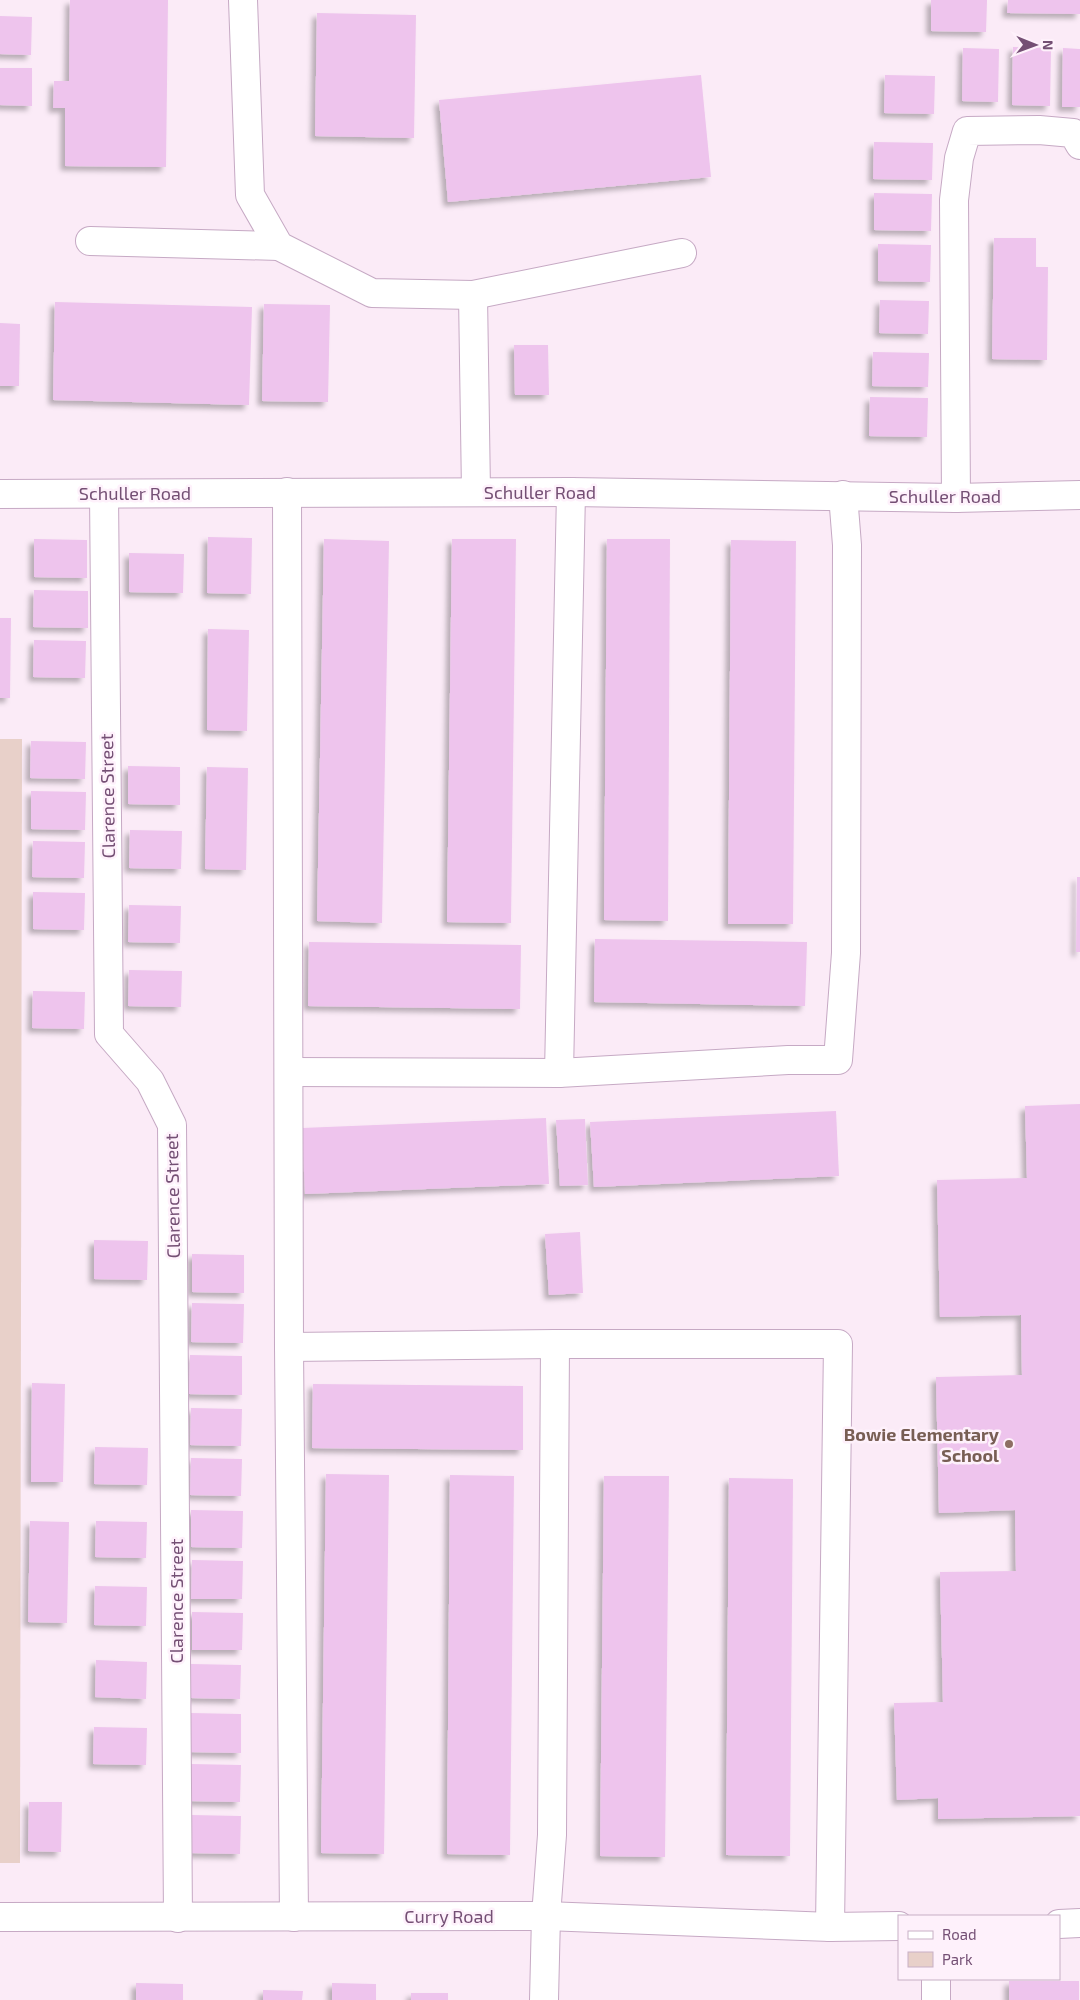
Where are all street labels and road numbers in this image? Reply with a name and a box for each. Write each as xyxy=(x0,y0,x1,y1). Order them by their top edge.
street label: Schuller Road xyxy=(484,481,596,503)
street label: Schuller Road xyxy=(79,482,191,504)
street label: Schuller Road xyxy=(889,485,1001,507)
street label: Clarence Street xyxy=(95,733,119,859)
street label: Clarence Street xyxy=(160,1133,184,1259)
street label: Clarence Street xyxy=(165,1538,187,1663)
street label: Curry Road xyxy=(404,1905,494,1927)

